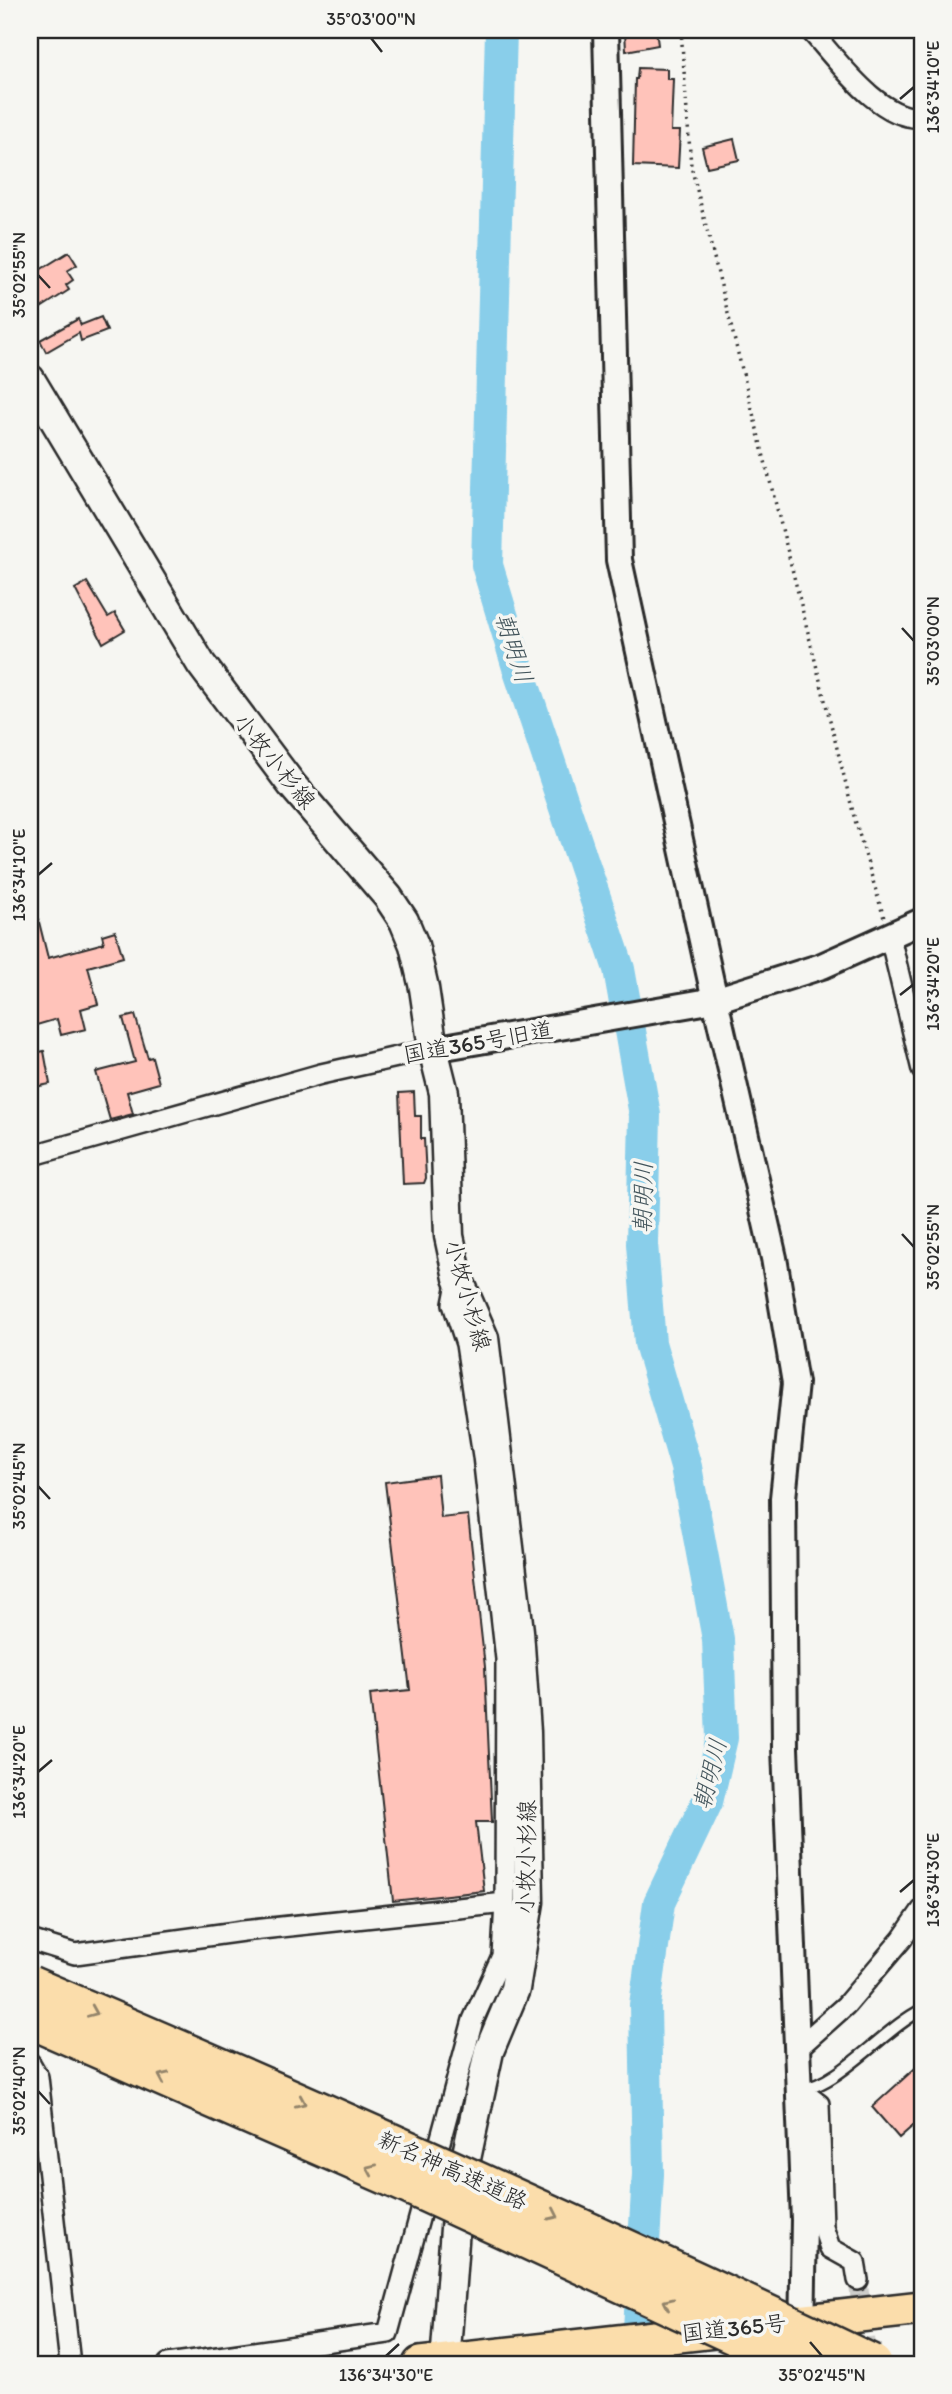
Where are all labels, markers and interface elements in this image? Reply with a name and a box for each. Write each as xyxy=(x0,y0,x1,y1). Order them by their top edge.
text: 35°03'00"N xyxy=(326,8,416,30)
text: 136°34'10"E xyxy=(922,40,944,133)
text: 35°02'55"N xyxy=(8,232,30,318)
text: 35°03'00"N xyxy=(922,596,944,686)
water label: 朝明川 xyxy=(490,609,539,687)
street label: 小牧小杉線 xyxy=(228,708,322,814)
text: 136°34'10"E xyxy=(8,828,30,921)
text: 136°34'20"E xyxy=(922,937,944,1031)
street label: 国道365号旧道 xyxy=(401,1015,555,1069)
water label: 朝明川 xyxy=(627,1161,658,1233)
text: 35°02'55"N xyxy=(922,1204,944,1290)
street label: 小牧小杉線 xyxy=(439,1236,497,1354)
text: 35°02'45"N xyxy=(8,1442,30,1530)
text: 136°34'20"E xyxy=(8,1725,30,1819)
water label: 朝明川 xyxy=(687,1735,732,1812)
street label: 小牧小杉線 xyxy=(511,1799,541,1915)
text: 136°34'30"E xyxy=(922,1833,944,1927)
one-way arrow xyxy=(86,2003,98,2017)
text: 35°02'40"N xyxy=(8,2046,30,2136)
one-way arrow xyxy=(158,2071,170,2085)
one-way arrow xyxy=(294,2094,307,2108)
street label: 新名神高速道路 xyxy=(374,2124,532,2216)
one-way arrow xyxy=(366,2163,379,2177)
one-way arrow xyxy=(547,2207,559,2221)
one-way arrow xyxy=(662,2297,675,2311)
street label: 国道365号 xyxy=(680,2309,788,2347)
text: 136°34'30"E xyxy=(339,2364,433,2386)
text: 35°02'45"N xyxy=(778,2364,866,2386)

